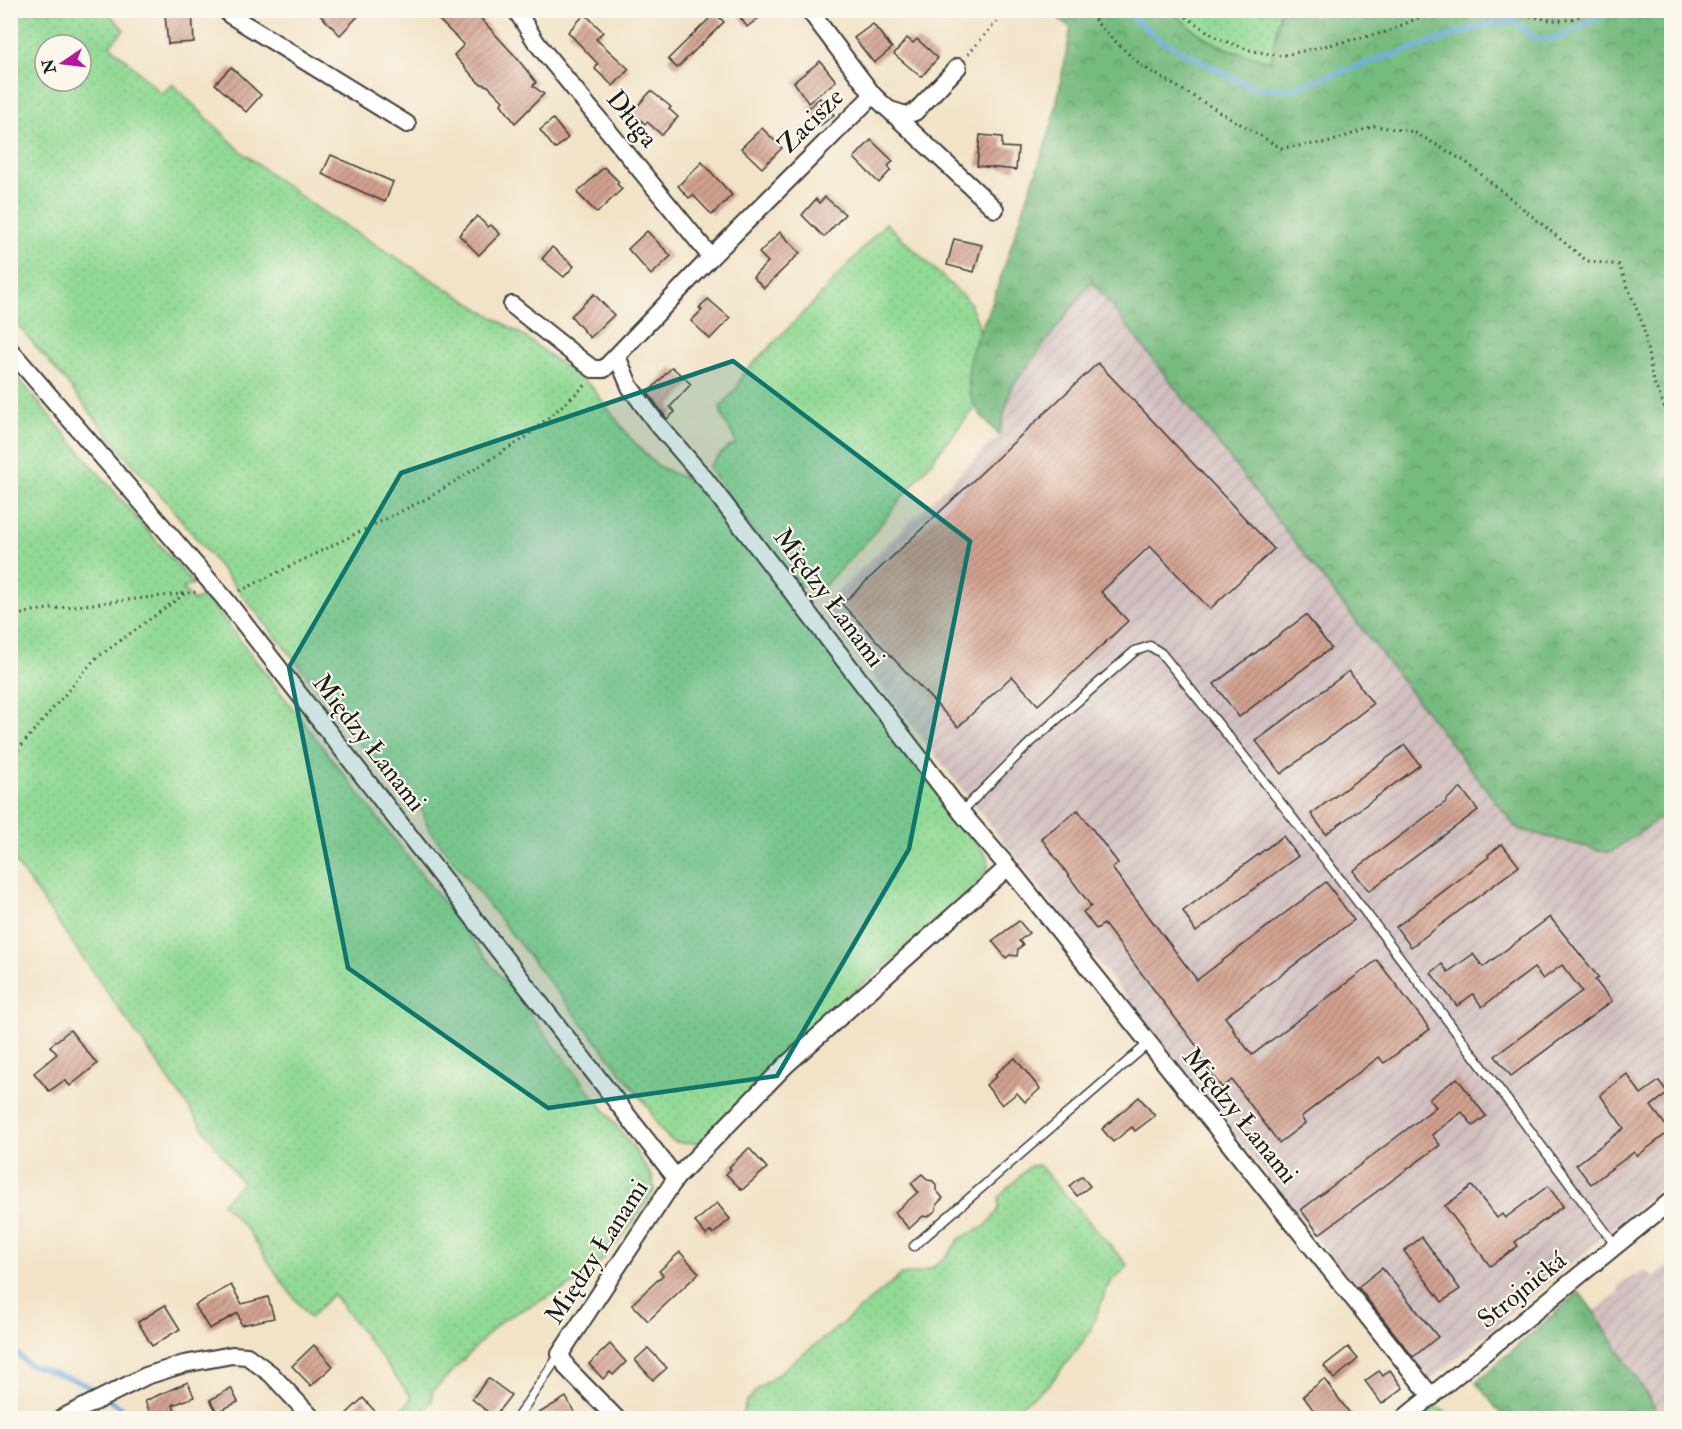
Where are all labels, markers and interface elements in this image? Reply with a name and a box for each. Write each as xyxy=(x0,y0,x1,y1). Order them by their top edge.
north arrow xyxy=(33,33,93,93)
text: N xyxy=(38,56,61,77)
street label: Zacisze xyxy=(771,81,851,161)
street label: Długa xyxy=(599,84,665,154)
street label: Między Łanami xyxy=(766,522,892,674)
street label: Między Łanami xyxy=(305,668,433,818)
street label: Między Łanami xyxy=(1175,1041,1305,1191)
street label: Między Łanami xyxy=(538,1174,656,1330)
street label: Strojnická xyxy=(1471,1244,1573,1335)

